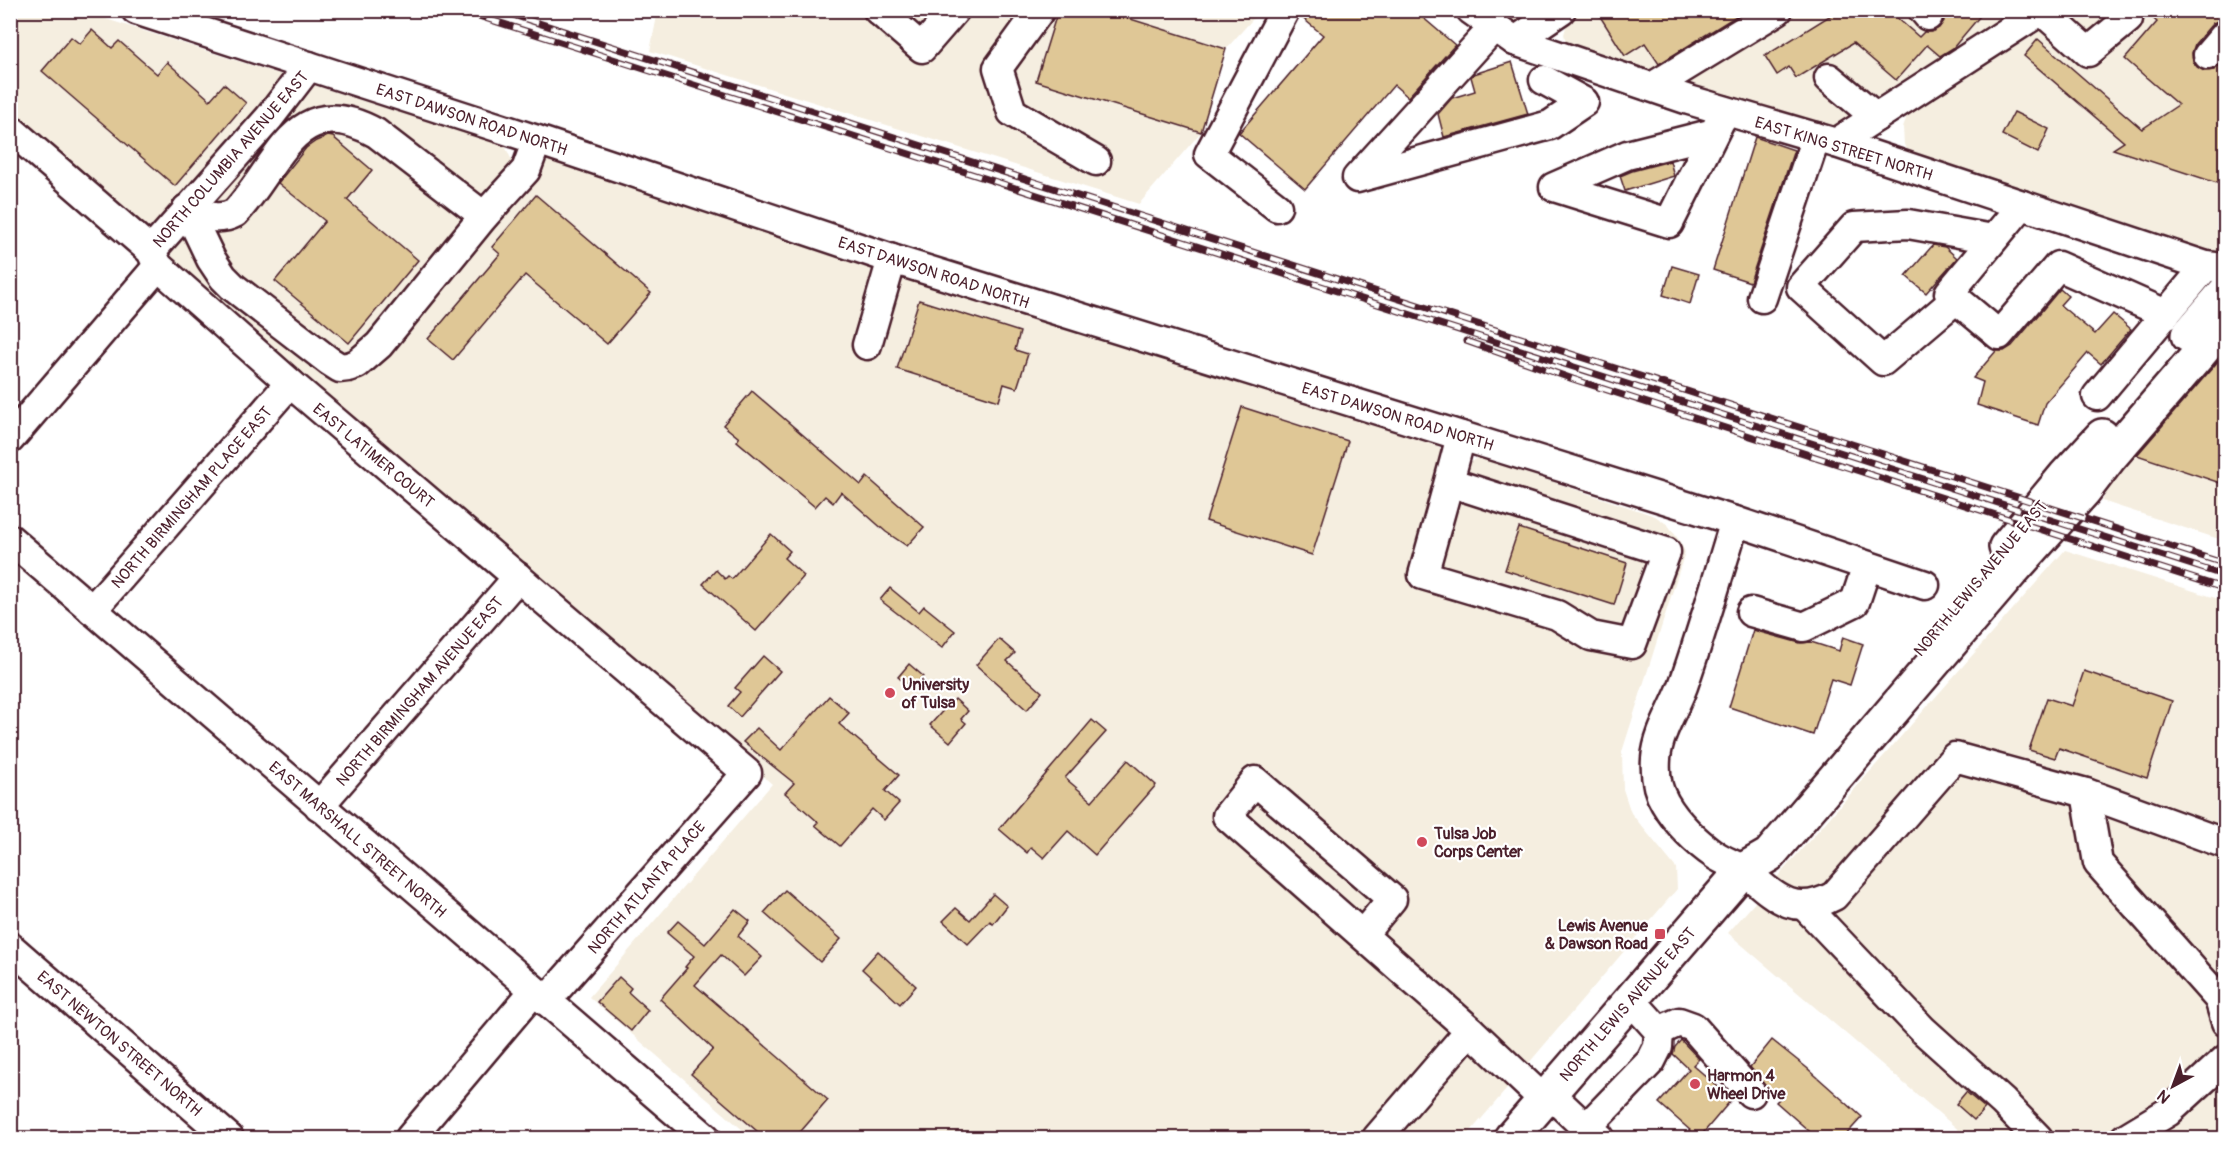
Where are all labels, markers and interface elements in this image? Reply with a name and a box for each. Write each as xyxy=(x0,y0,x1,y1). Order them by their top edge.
street label: NORTH COLUMBIA AVENUE EAST xyxy=(149,67,313,252)
street label: EAST DAWSON ROAD NORTH xyxy=(374,80,570,160)
street label: EAST KING STREET NORTH xyxy=(1752,112,1935,186)
street label: EAST DAWSON ROAD NORTH xyxy=(836,233,1032,313)
street label: EAST DAWSON ROAD NORTH xyxy=(1299,378,1496,456)
street label: EAST LATIMER COURT xyxy=(308,399,438,513)
street label: NORTH BIRMINGHAM PLACE EAST xyxy=(107,402,276,593)
street label: NORTH LEWIS AVENUE EAST xyxy=(1910,496,2052,661)
street label: NORTH BIRMINGHAM AVENUE EAST xyxy=(332,593,508,791)
place label: University of Tulsa xyxy=(901,675,969,713)
marker: University of Tulsa xyxy=(883,686,897,700)
street label: EAST MARSHALL STREET NORTH xyxy=(265,757,450,922)
street label: NORTH ATLANTA PLACE xyxy=(584,817,710,958)
place label: Tulsa Job Corps Center xyxy=(1433,824,1523,862)
marker: Tulsa Job Corps Center xyxy=(1415,835,1429,849)
place label: Lewis Avenue & Dawson Road xyxy=(1545,916,1649,954)
street label: NORTH LEWIS AVENUE EAST xyxy=(1555,923,1700,1086)
marker: Lewis Avenue & Dawson Road xyxy=(1653,927,1667,941)
street label: EAST NEWTON STREET NORTH xyxy=(33,967,206,1121)
north arrow xyxy=(2143,1056,2203,1116)
place label: Harmon 4 Wheel Drive xyxy=(1707,1066,1786,1104)
marker: Harmon 4 Wheel Drive xyxy=(1688,1077,1702,1091)
text: N xyxy=(2153,1085,2174,1108)

